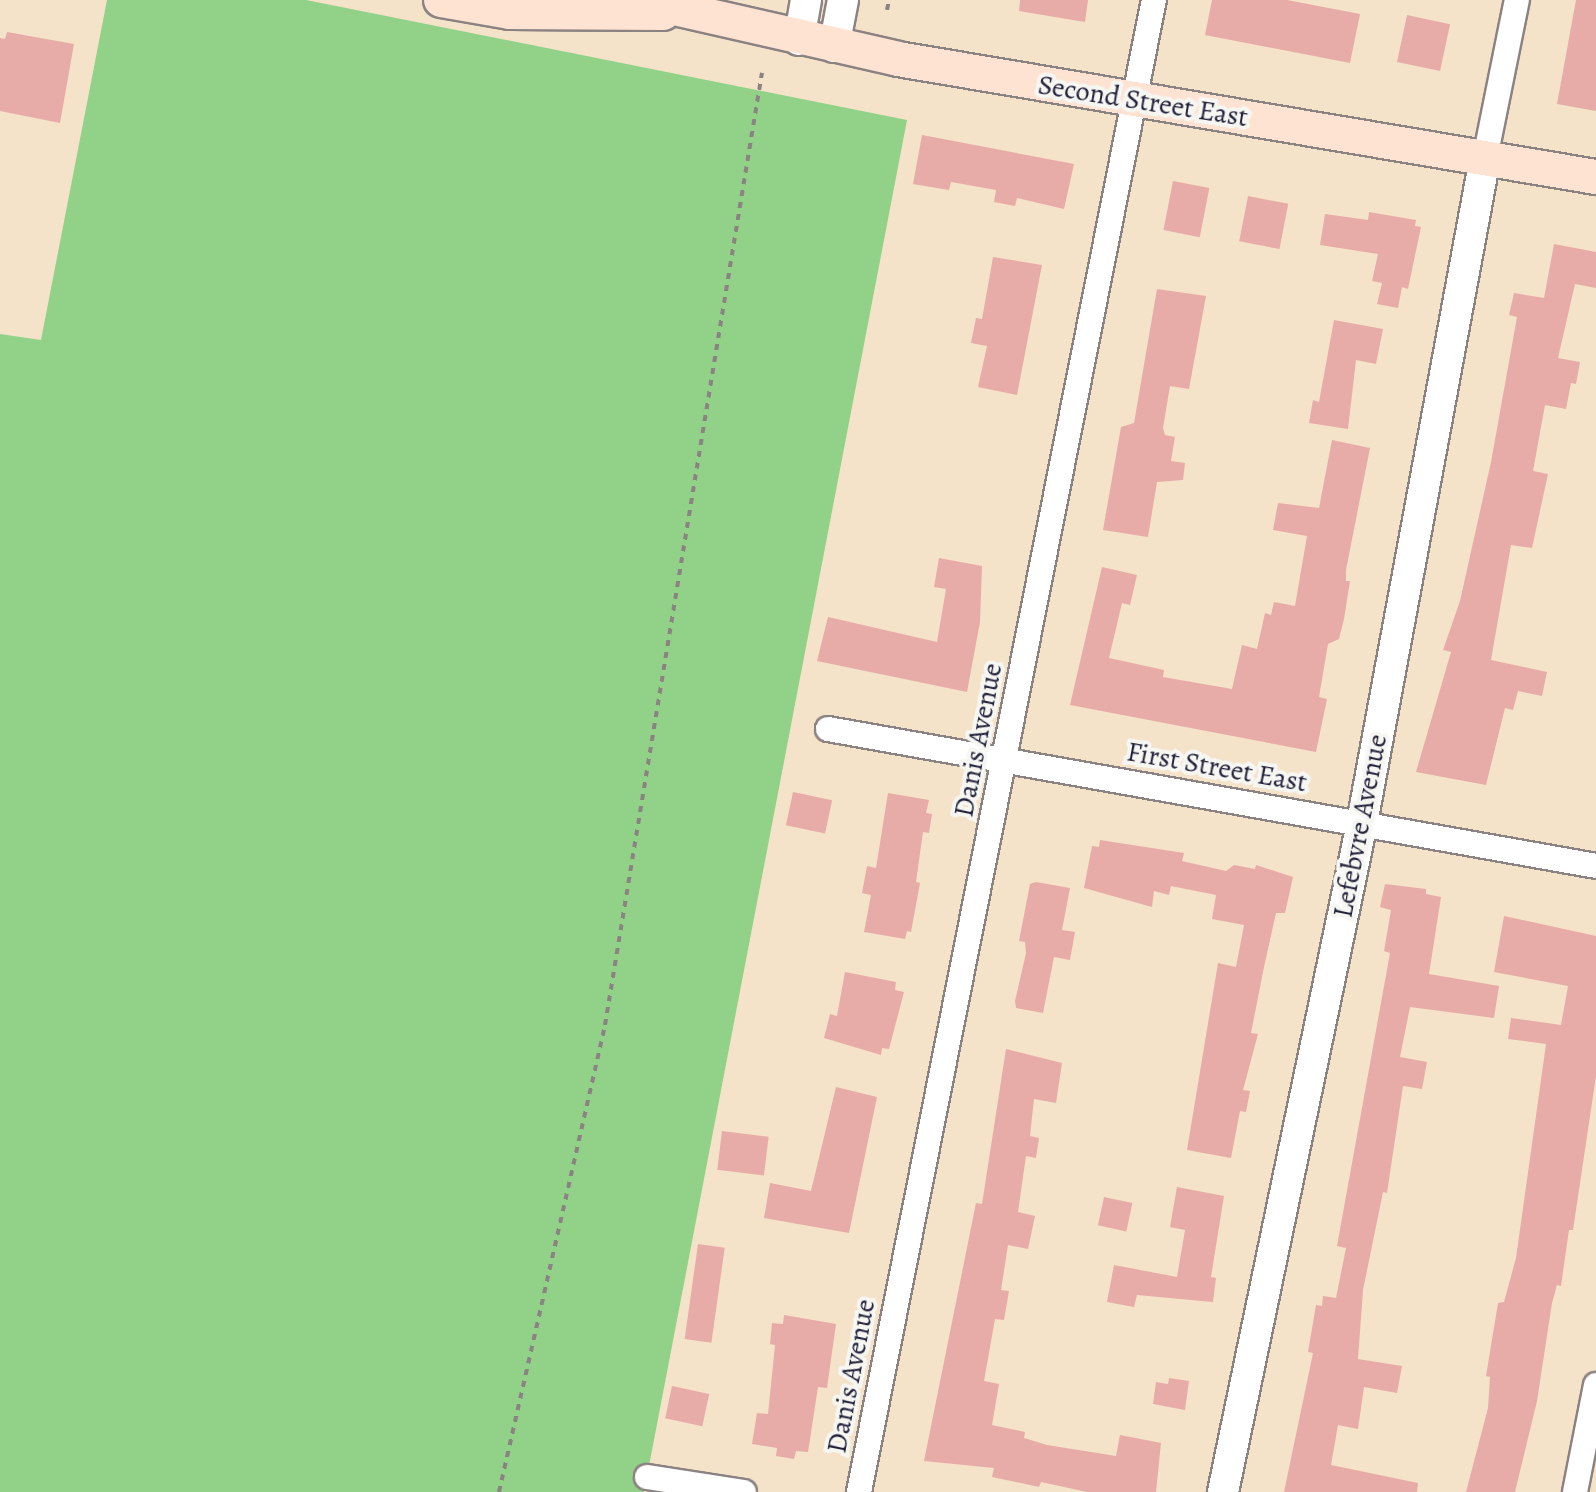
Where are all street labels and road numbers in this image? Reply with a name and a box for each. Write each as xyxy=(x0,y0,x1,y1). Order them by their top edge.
street label: Second Street East xyxy=(1036,68,1250,134)
street label: Danis Avenue xyxy=(947,660,1009,820)
street label: Lefebvre Avenue xyxy=(1326,731,1394,921)
street label: First Street East xyxy=(1124,735,1310,799)
street label: Danis Avenue xyxy=(820,1296,882,1456)

